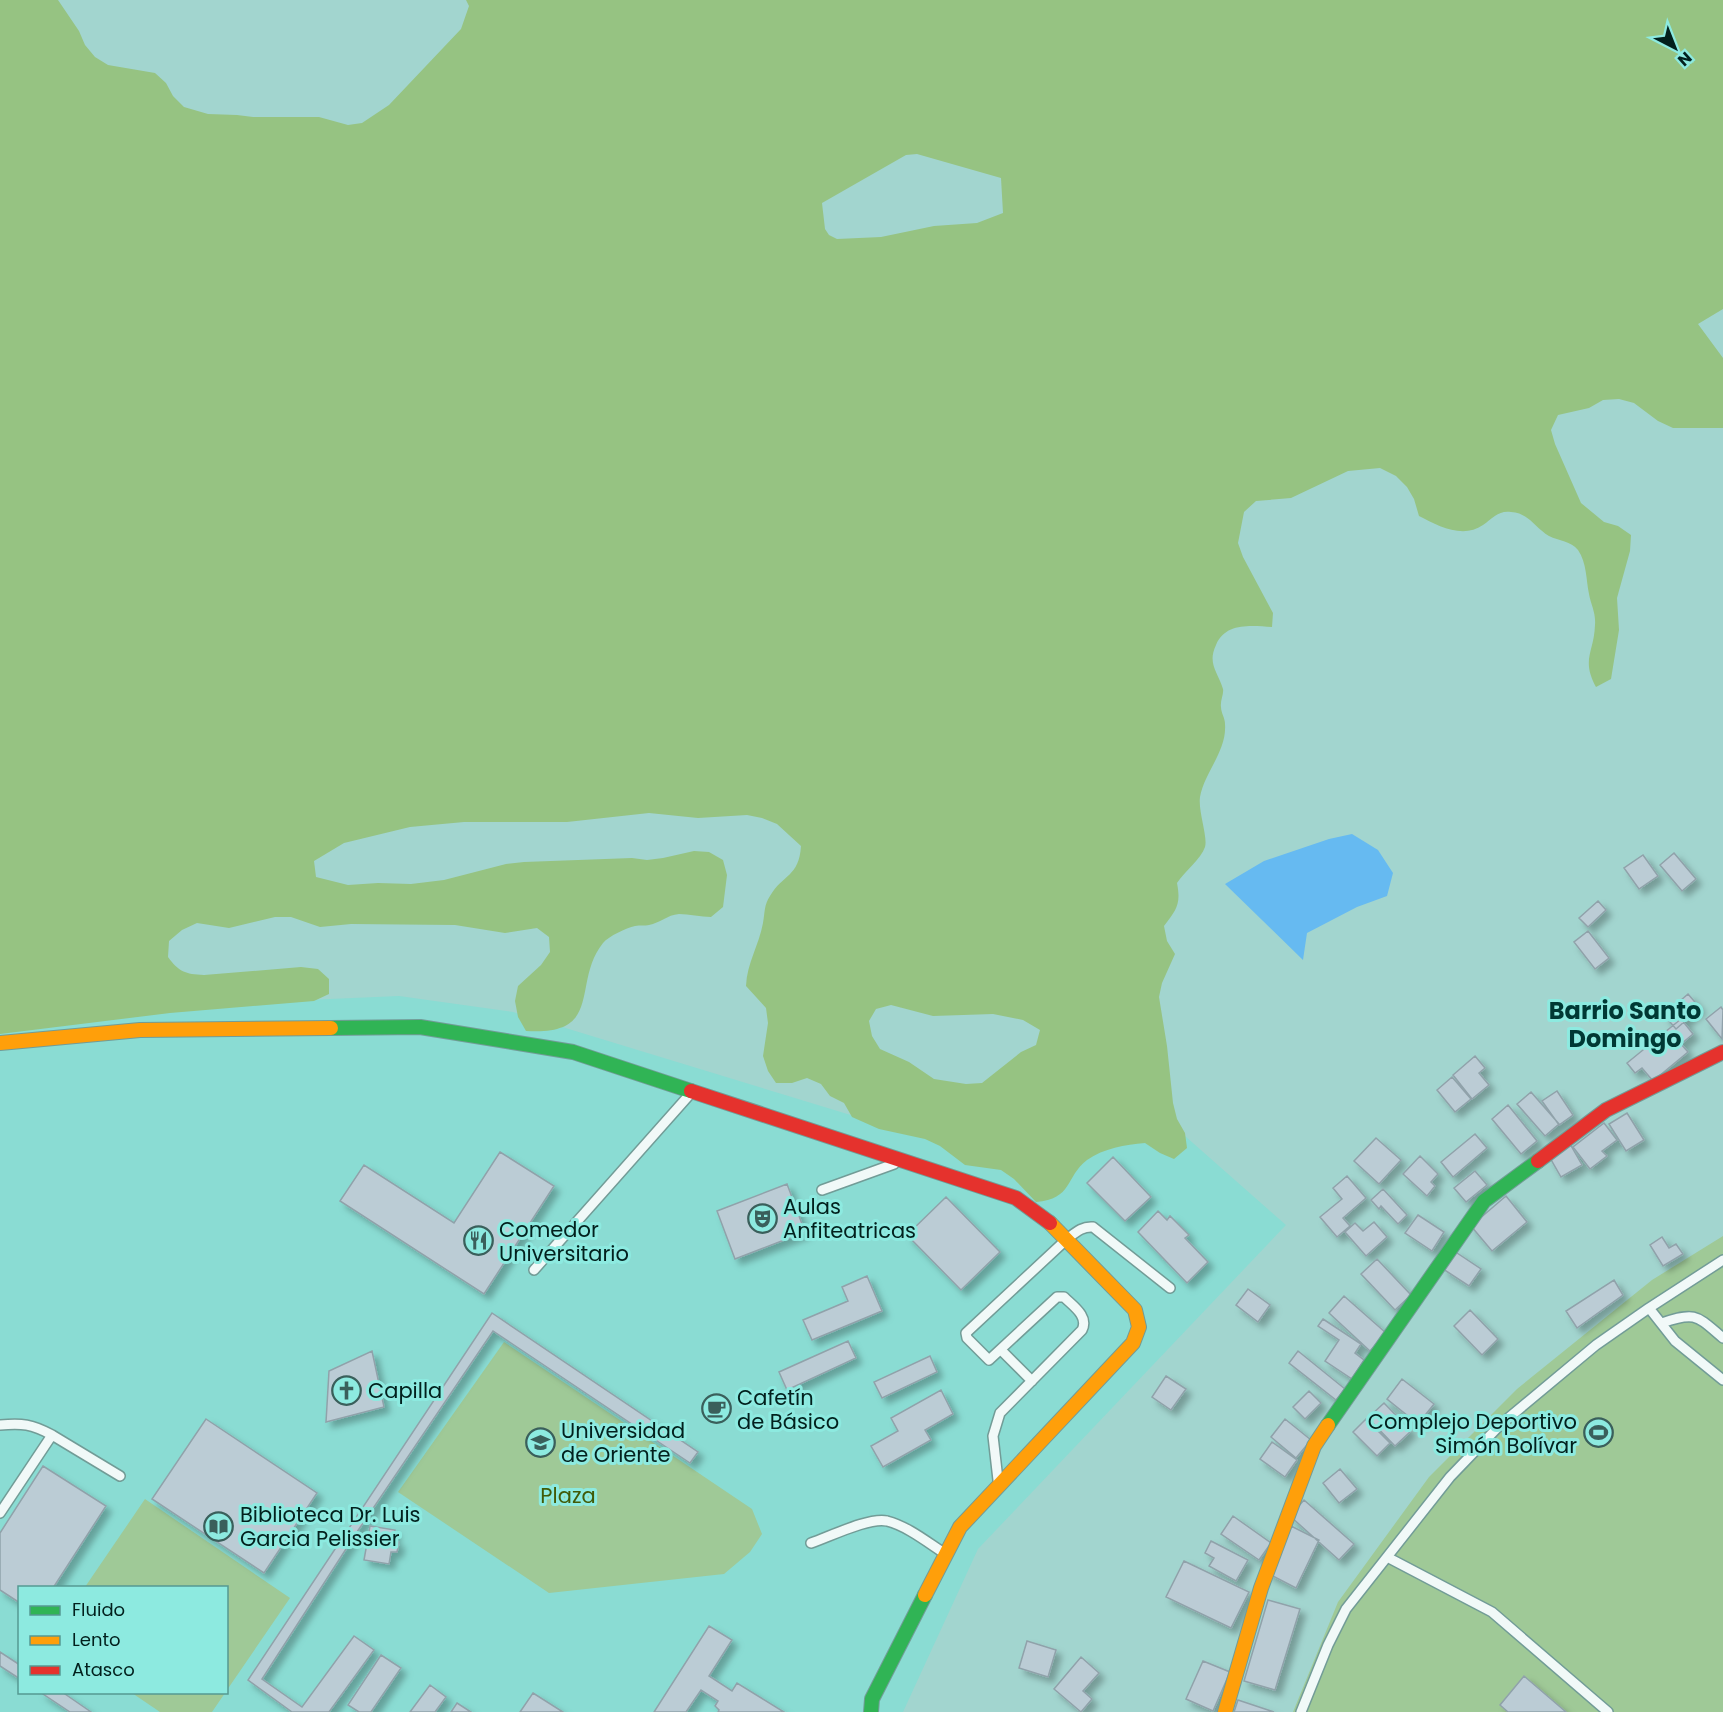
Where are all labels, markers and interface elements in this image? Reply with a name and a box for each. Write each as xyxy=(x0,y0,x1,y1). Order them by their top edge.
north arrow xyxy=(1645,18,1705,78)
text: N xyxy=(1673,46,1697,71)
district label: Barrio Santo Domingo xyxy=(1549,994,1701,1055)
place label: Aulas Anfiteatricas xyxy=(783,1192,916,1245)
theatre icon: Aulas Anfiteatricas xyxy=(746,1202,778,1234)
place label: Comedor Universitario xyxy=(499,1215,629,1268)
restaurant icon: Comedor Universitario xyxy=(462,1225,494,1257)
church icon: Capilla xyxy=(331,1374,363,1406)
place label: Capilla xyxy=(368,1376,442,1405)
place label: Cafetín de Básico xyxy=(737,1383,839,1436)
cafe icon: Cafetín de Básico xyxy=(700,1393,732,1425)
place label: Complejo Deportivo Simón Bolívar xyxy=(1368,1407,1577,1460)
place label: Universidad de Oriente xyxy=(561,1416,685,1469)
sports icon: Complejo Deportivo Simón Bolívar xyxy=(1582,1417,1614,1449)
school or university icon: Universidad de Oriente xyxy=(524,1426,556,1458)
park label: Plaza xyxy=(540,1481,596,1510)
place label: Biblioteca Dr. Luis Garcia Pelissier xyxy=(240,1500,421,1553)
library icon: Biblioteca Dr. Luis Garcia Pelissier xyxy=(203,1510,235,1542)
legend xyxy=(18,1586,228,1694)
text: Fluido xyxy=(72,1597,125,1622)
text: Lento xyxy=(72,1627,121,1652)
text: Atasco xyxy=(72,1657,135,1682)

